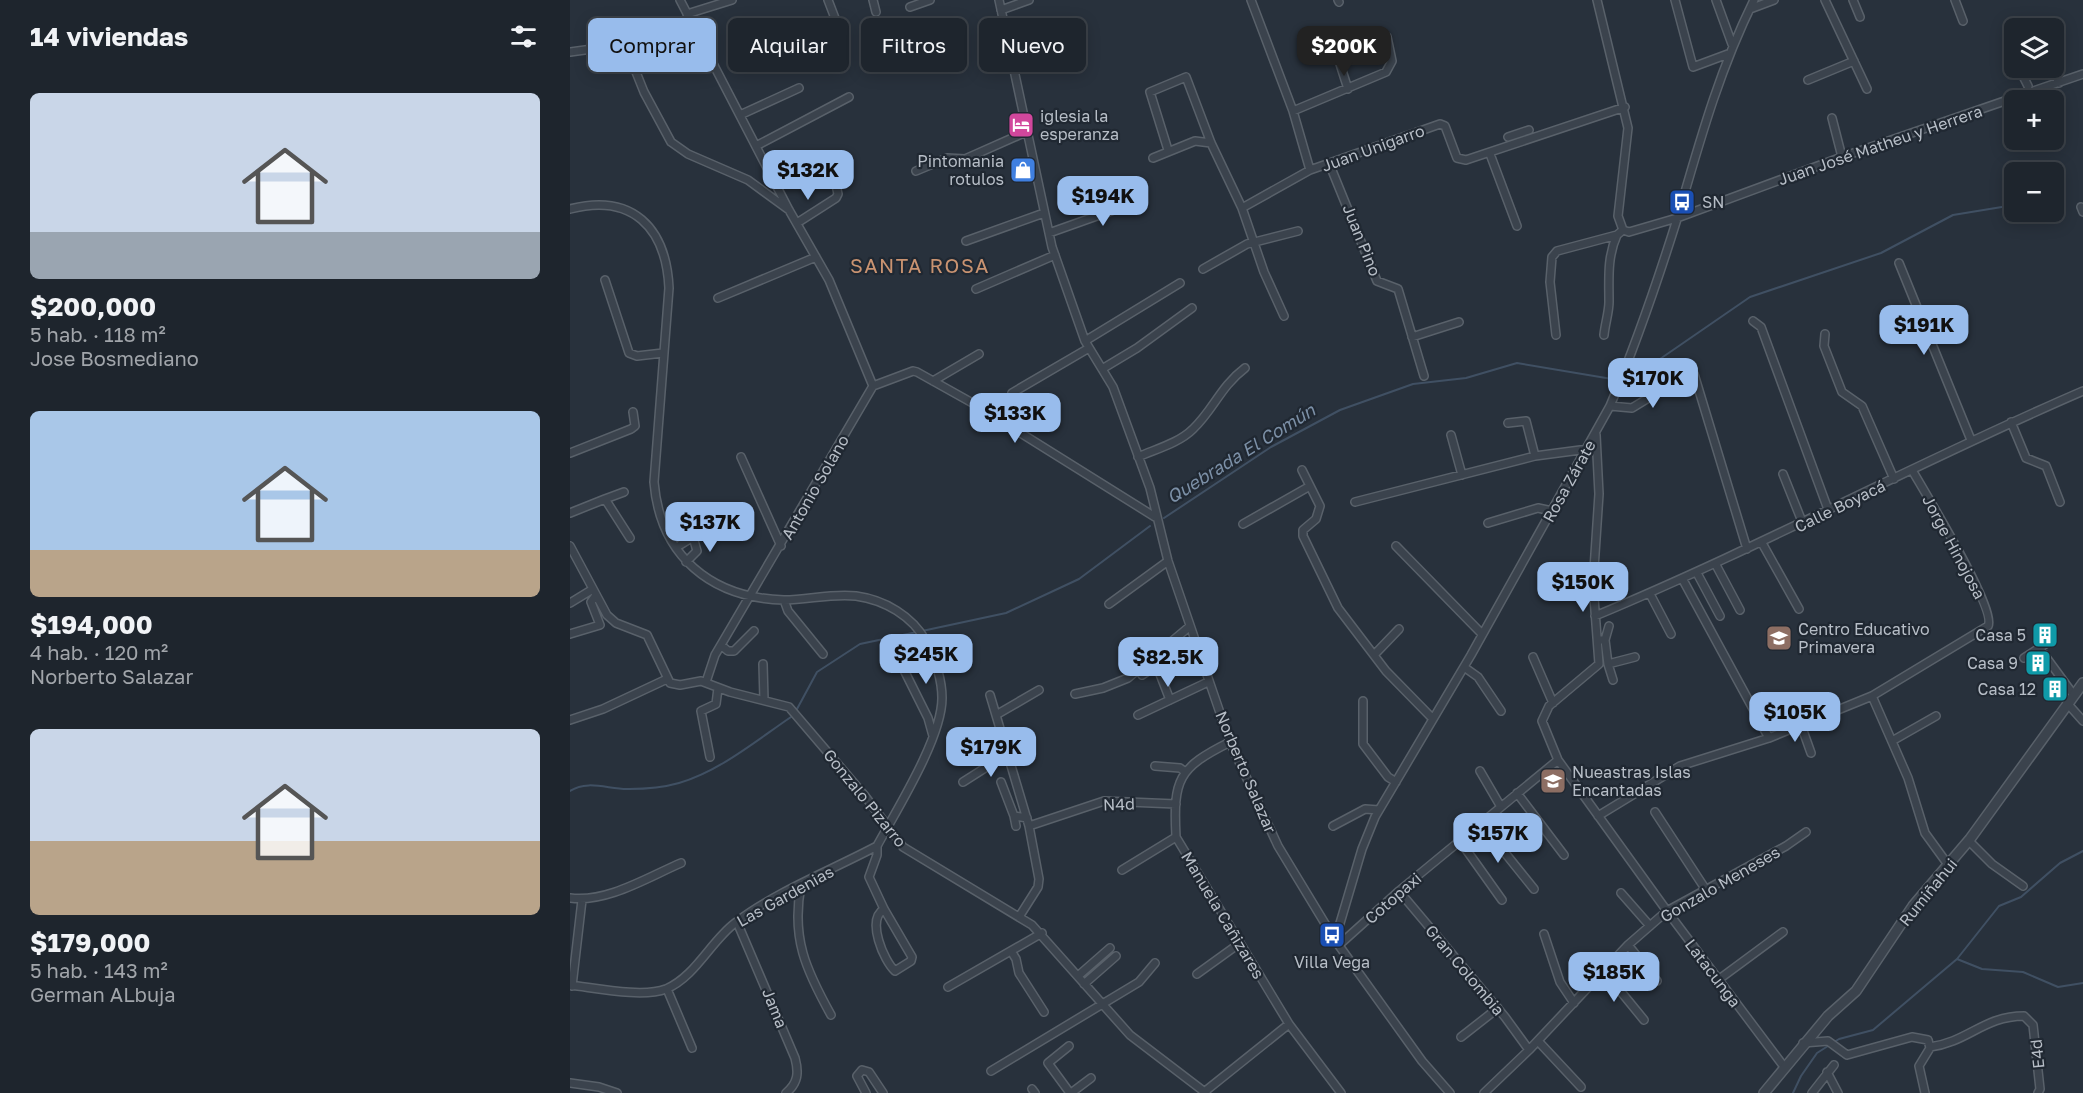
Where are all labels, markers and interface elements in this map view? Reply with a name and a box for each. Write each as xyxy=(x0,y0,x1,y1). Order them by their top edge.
chip: Comprar xyxy=(588,18,716,72)
chip: Alquilar xyxy=(728,18,849,72)
chip: Filtros xyxy=(861,18,967,72)
chip: Nuevo xyxy=(979,18,1086,72)
map controls xyxy=(2004,18,2064,222)
button: layers xyxy=(2004,18,2064,78)
icon: filters xyxy=(507,20,540,53)
text: 14 viviendas xyxy=(30,21,188,52)
pin: $200K xyxy=(1302,26,1386,77)
text: $200K xyxy=(1311,33,1377,57)
button: + xyxy=(2004,90,2064,150)
street label: Juan José Matheu y Herrera xyxy=(1775,101,1985,189)
place label: iglesia la esperanza xyxy=(1040,106,1119,144)
hotel icon: iglesia la esperanza xyxy=(1006,110,1036,140)
street label: Juan Unigarro xyxy=(1319,120,1427,176)
icon: home xyxy=(231,132,339,240)
pin: $132K xyxy=(766,150,850,201)
place label: Pintomania rotulos xyxy=(917,151,1004,189)
shop icon: Pintomania rotulos xyxy=(1008,155,1038,185)
text: $132K xyxy=(777,157,839,181)
button: − xyxy=(2004,162,2064,222)
pin: $194K xyxy=(1061,176,1145,227)
text: $194K xyxy=(1071,183,1135,207)
bus stop icon: SN xyxy=(1667,187,1697,217)
place label: SN xyxy=(1702,192,1724,212)
street label: Juan Pino xyxy=(1339,201,1385,279)
district label: SANTA ROSA xyxy=(850,253,990,277)
text: $200,000 xyxy=(30,291,156,322)
pin: $191K xyxy=(1882,305,1966,356)
text: $191K xyxy=(1893,312,1955,336)
text: 5 hab. · 118 m² xyxy=(30,322,166,346)
text: Jose Bosmediano xyxy=(30,346,199,370)
pin: $170K xyxy=(1611,358,1695,409)
text: $170K xyxy=(1622,365,1684,389)
pin: $133K xyxy=(973,393,1057,444)
water label: Quebrada El Común xyxy=(1162,398,1319,508)
text: $133K xyxy=(984,400,1046,424)
street label: Antonio Solano xyxy=(777,431,853,543)
street label: Rosa Zárate xyxy=(1538,436,1600,526)
icon: home xyxy=(231,450,339,558)
street label: Calle Boyacá xyxy=(1791,475,1889,537)
street label: Jorge Hinojosa xyxy=(1918,492,1990,602)
pin: $137K xyxy=(668,502,752,553)
text: $137K xyxy=(679,509,741,533)
pin: $150K xyxy=(1541,562,1625,613)
text: $150K xyxy=(1551,569,1615,593)
text: $194,000 xyxy=(30,609,153,640)
place label: Centro Educativo Primavera xyxy=(1798,619,1930,657)
building icon: Casa 5 xyxy=(2030,620,2060,650)
school or university icon: Centro Educativo Primavera xyxy=(1764,623,1794,653)
place label: Casa 5 xyxy=(1975,625,2026,645)
pin: $245K xyxy=(884,634,968,685)
pin: $82.5K xyxy=(1119,637,1217,688)
text: 4 hab. · 120 m² xyxy=(30,640,168,664)
text: $245K xyxy=(894,641,958,665)
text: $82.5K xyxy=(1132,644,1204,668)
building icon: Casa 9 xyxy=(2023,648,2053,678)
place label: Casa 9 xyxy=(1967,653,2018,673)
text: Norberto Salazar xyxy=(30,664,193,688)
building icon: Casa 12 xyxy=(2040,674,2070,704)
place label: Casa 12 xyxy=(1978,679,2036,699)
pin: $105K xyxy=(1753,692,1837,743)
text: $105K xyxy=(1763,699,1827,723)
street label: Norberto Salazar xyxy=(1211,708,1281,836)
pin: $179K xyxy=(949,727,1033,778)
text: $179K xyxy=(960,734,1022,758)
street label: Gonzalo Pizarro xyxy=(819,745,911,851)
place label: Nueastras Islas Encantadas xyxy=(1572,762,1691,800)
school or university icon: Nueastras Islas Encantadas xyxy=(1538,766,1568,796)
icon: home xyxy=(231,768,339,876)
street label: N4d xyxy=(1103,793,1135,815)
pin: $157K xyxy=(1456,813,1540,864)
text: $157K xyxy=(1467,820,1529,844)
street label: Gonzalo Meneses xyxy=(1657,842,1783,926)
street label: Manuela Cañizares xyxy=(1177,848,1269,982)
street label: Rumiñahui xyxy=(1895,854,1961,930)
street label: Las Gardenias xyxy=(733,861,837,931)
street label: Cotopaxi xyxy=(1361,868,1425,928)
bus stop icon: Villa Vega xyxy=(1317,920,1347,950)
street label: Gran Colombia xyxy=(1421,920,1509,1020)
text: $179,000 xyxy=(30,927,151,958)
street label: Latacunga xyxy=(1681,935,1745,1011)
place label: Villa Vega xyxy=(1294,952,1370,972)
pin: $185K xyxy=(1572,952,1656,1003)
text: 5 hab. · 143 m² xyxy=(30,958,168,982)
text: $185K xyxy=(1582,959,1646,983)
text: German ALbuja xyxy=(30,982,176,1006)
street label: Jama xyxy=(758,985,792,1031)
street label: E4d xyxy=(2026,1038,2048,1070)

